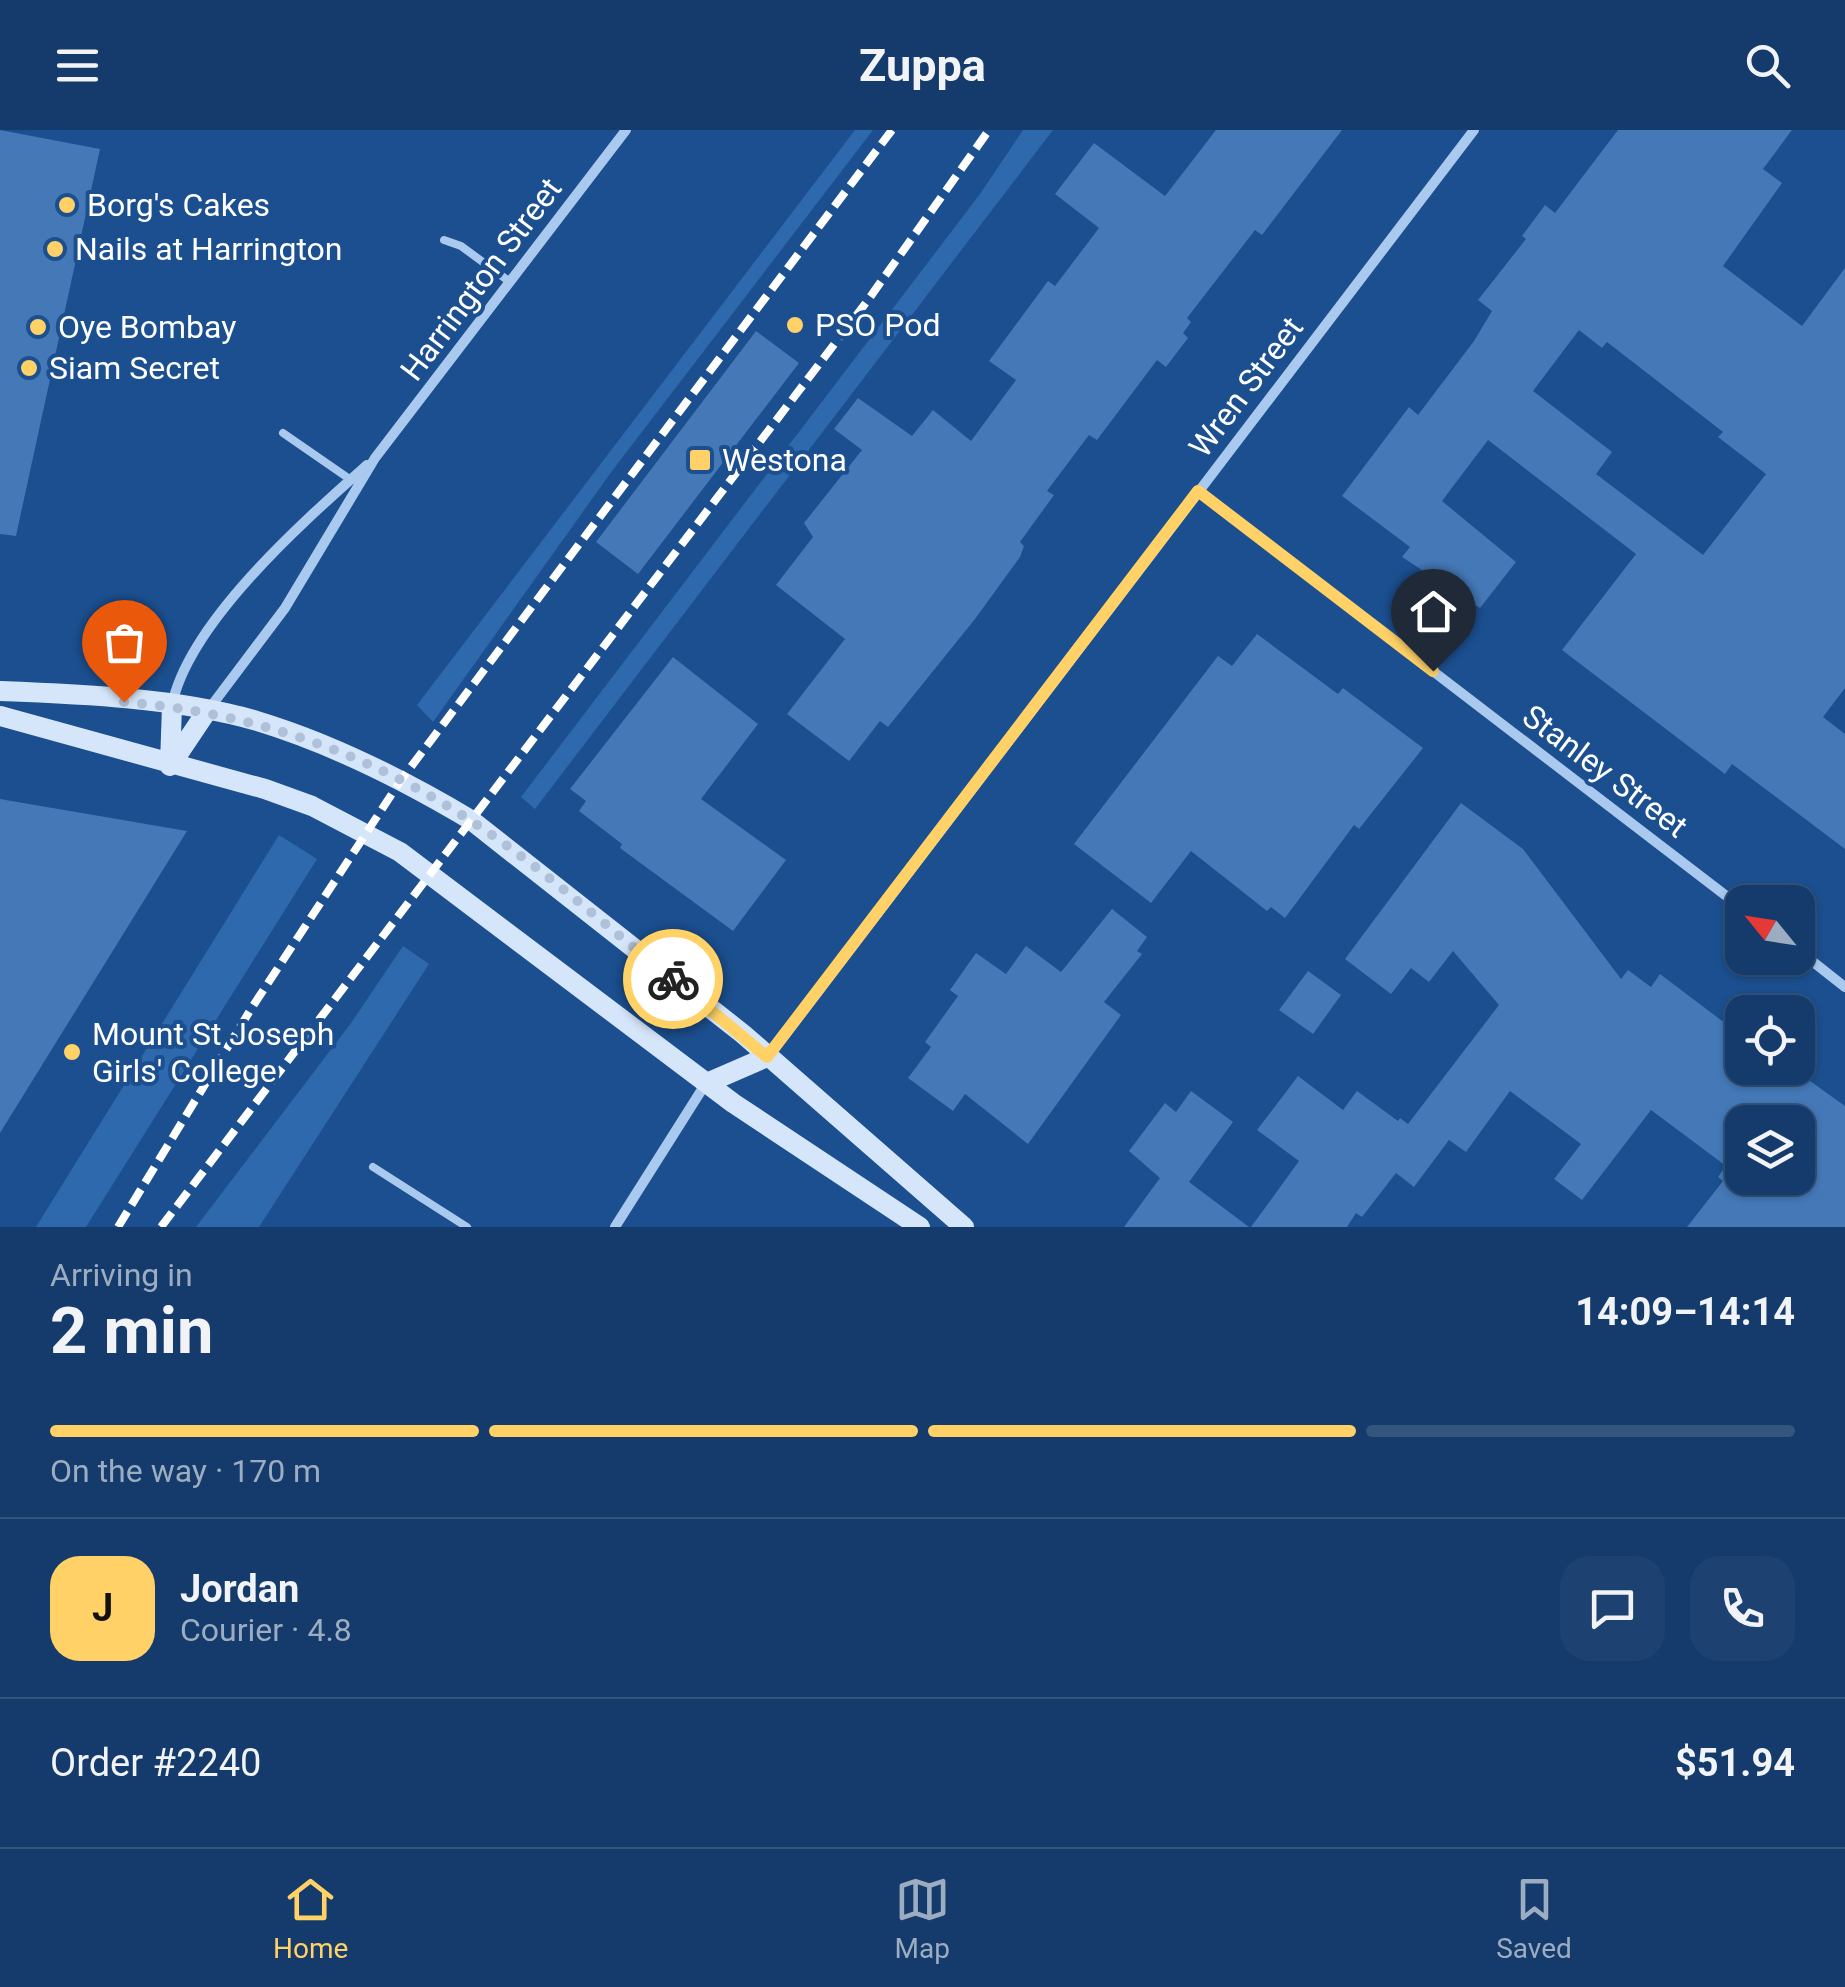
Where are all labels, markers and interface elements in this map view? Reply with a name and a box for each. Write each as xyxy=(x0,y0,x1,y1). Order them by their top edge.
icon: menu xyxy=(50,38,105,93)
icon: search xyxy=(1740,38,1795,93)
text: Zuppa xyxy=(859,39,986,92)
street label: Harrington Street xyxy=(392,170,570,388)
place label: Borg's Cakes xyxy=(87,186,270,224)
marker: Borg's Cakes xyxy=(56,194,78,216)
place label: Nails at Harrington xyxy=(75,230,342,268)
marker: Nails at Harrington xyxy=(44,238,66,260)
place label: PSO Pod xyxy=(815,306,940,344)
place label: Oye Bombay xyxy=(58,308,236,346)
street label: Wren Street xyxy=(1181,309,1311,465)
marker: PSO Pod xyxy=(784,314,806,336)
marker: Oye Bombay xyxy=(27,316,49,338)
place label: Siam Secret xyxy=(49,349,220,387)
marker: Siam Secret xyxy=(18,357,40,379)
place label: Westona xyxy=(722,441,847,479)
marker: Westona xyxy=(687,447,713,473)
pin xyxy=(1391,569,1476,672)
icon: home xyxy=(1406,584,1461,639)
pin xyxy=(82,600,167,703)
icon: bag xyxy=(97,615,152,670)
street label: Stanley Street xyxy=(1515,697,1695,845)
north arrow xyxy=(1725,885,1815,975)
map controls xyxy=(1725,885,1815,1195)
courier xyxy=(623,929,723,1029)
icon: bike xyxy=(646,952,701,1007)
button: locate xyxy=(1725,995,1815,1085)
place label: Mount St Joseph Girls' College xyxy=(92,1015,334,1090)
marker: Mount St Joseph Girls' College xyxy=(61,1041,83,1063)
button: layers xyxy=(1725,1105,1815,1195)
text: Arriving in xyxy=(50,1256,193,1294)
text: 14:09–14:14 xyxy=(1575,1290,1795,1334)
text: 2 min xyxy=(50,1293,213,1369)
text: On the way · 170 m xyxy=(50,1452,321,1490)
button: chat xyxy=(1560,1556,1665,1661)
button: phone xyxy=(1690,1556,1795,1661)
text: Jordan xyxy=(180,1567,299,1611)
text: J xyxy=(92,1586,113,1630)
text: Courier · 4.8 xyxy=(180,1611,352,1649)
text: Order #2240 xyxy=(50,1741,261,1785)
text: $51.94 xyxy=(1675,1741,1795,1785)
tab: Home xyxy=(273,1872,348,1965)
tab: Map xyxy=(895,1872,950,1965)
tab: Saved xyxy=(1496,1872,1572,1965)

